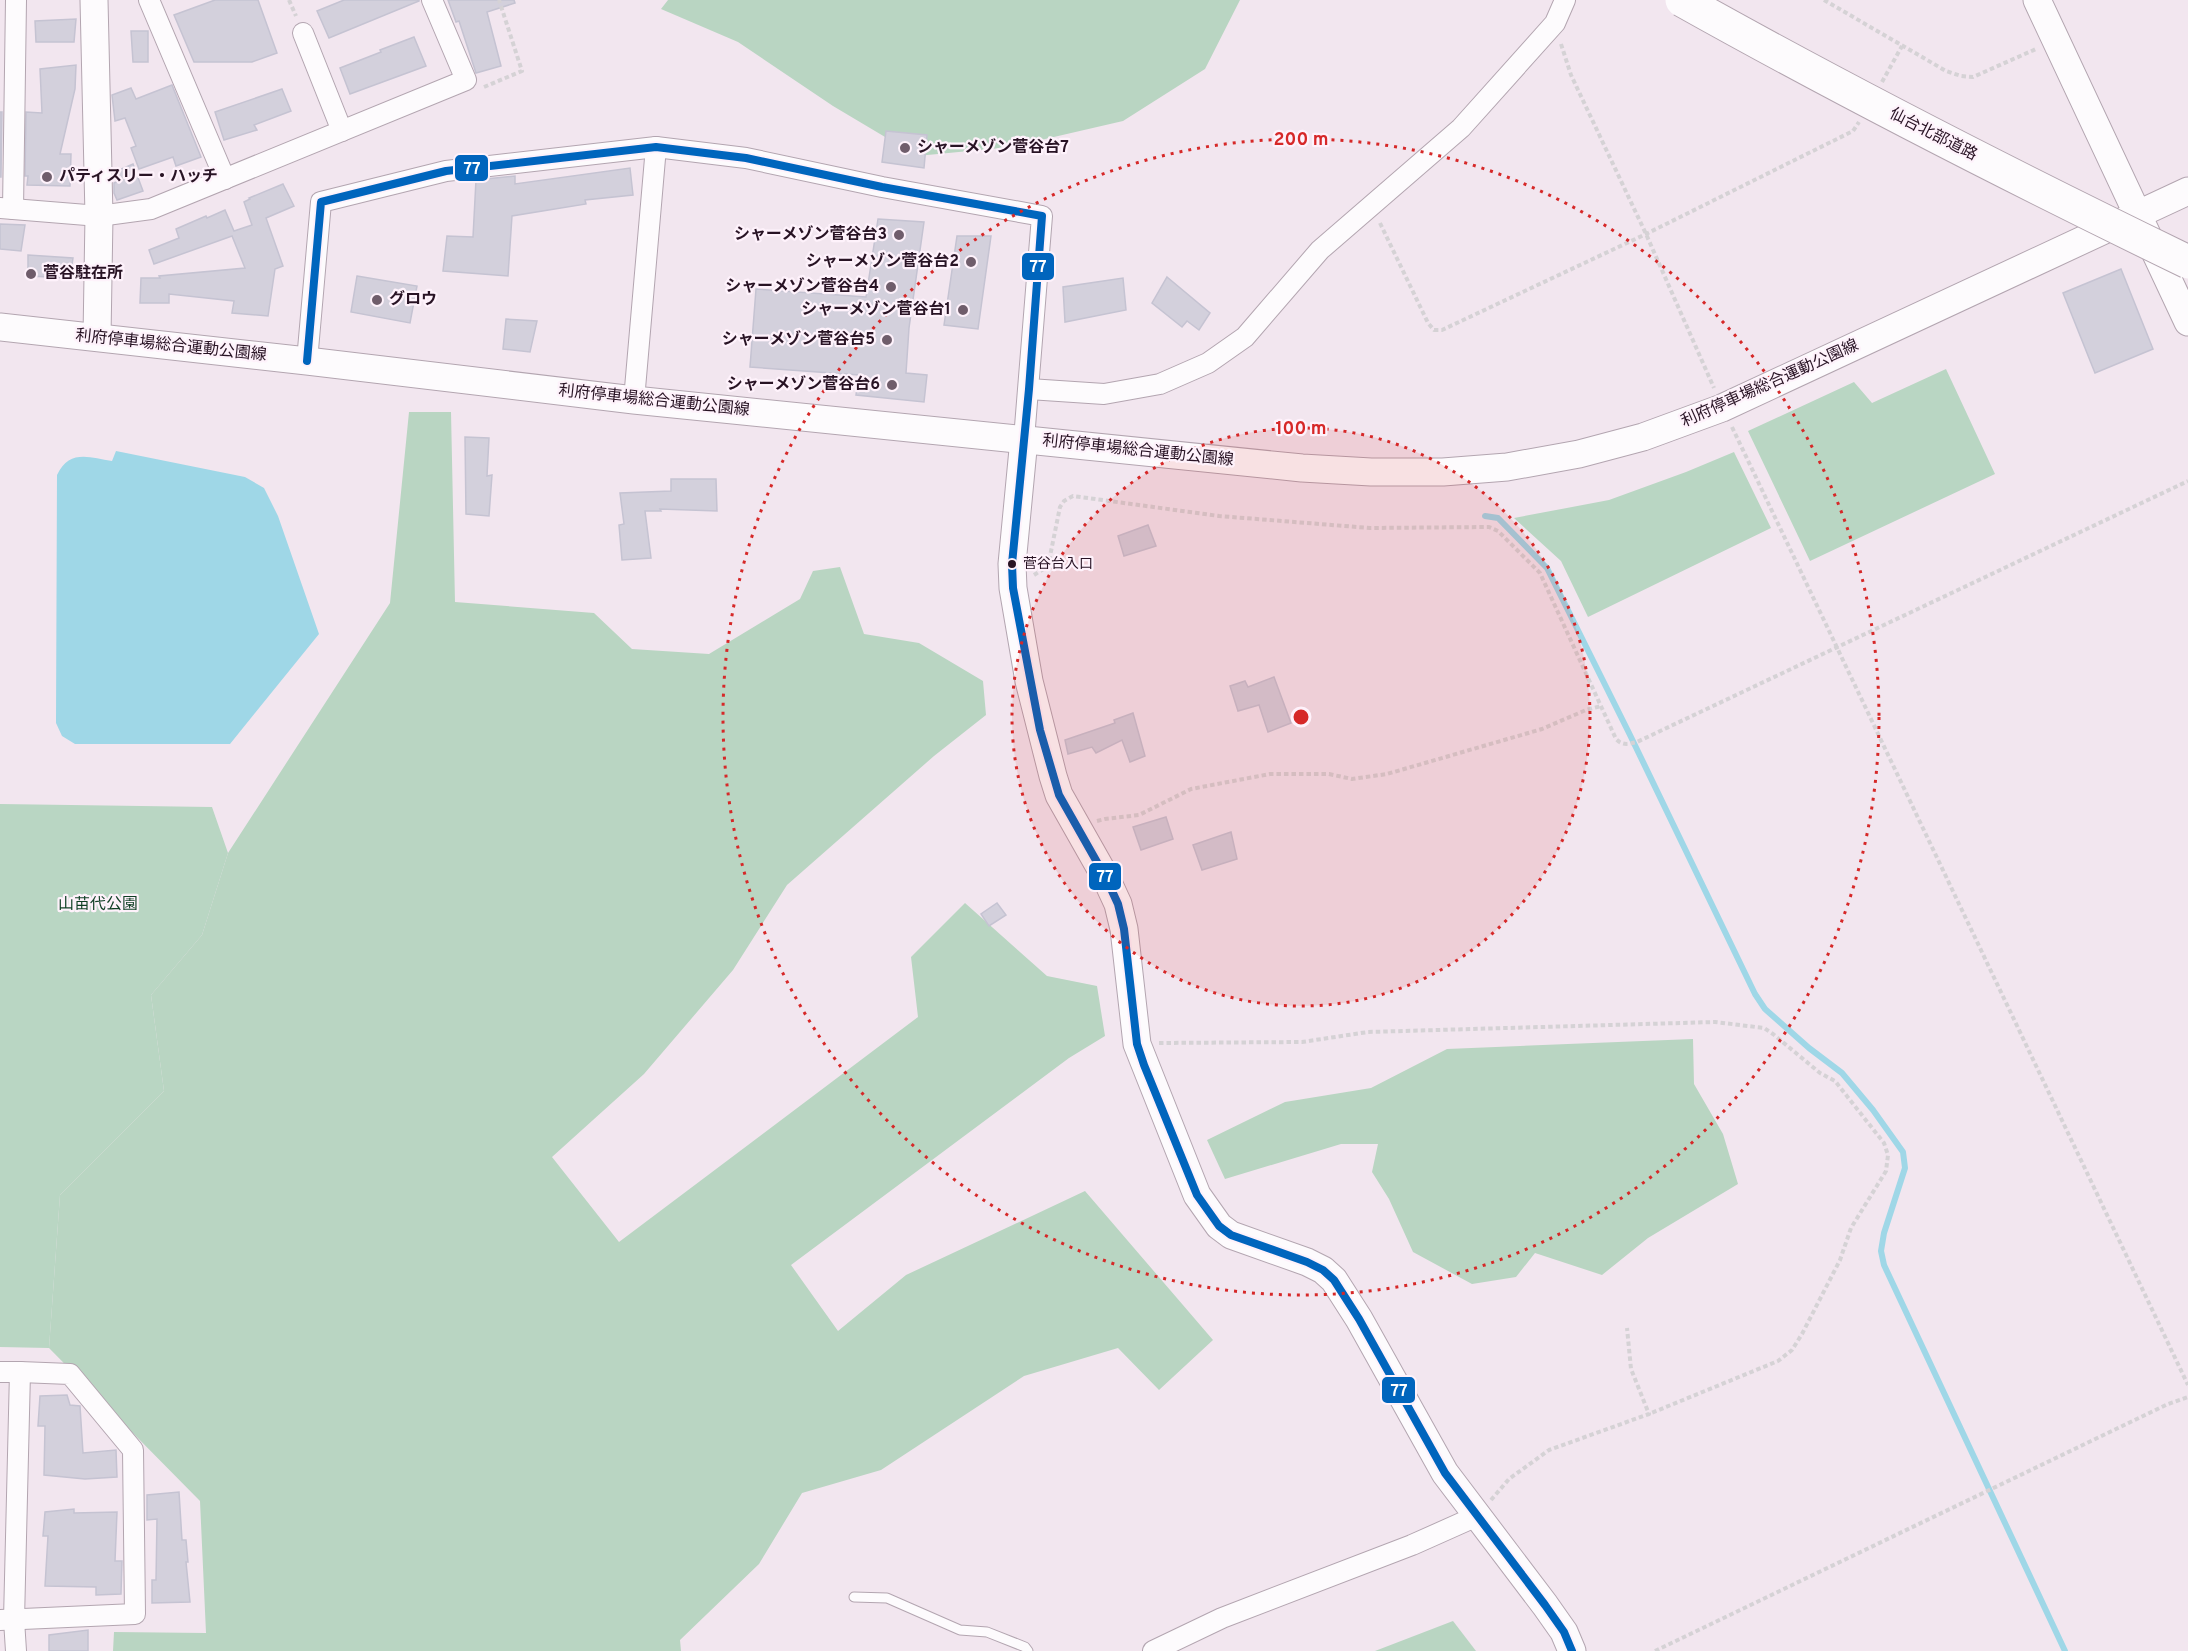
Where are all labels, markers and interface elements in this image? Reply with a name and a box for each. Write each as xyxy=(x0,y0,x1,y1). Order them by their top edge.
street label: 仙台北部道路 xyxy=(1886,104,1980,166)
text: 200 m xyxy=(1273,129,1329,152)
place label: シャーメゾン菅谷台7 xyxy=(917,138,1069,158)
marker: シャーメゾン菅谷台7 xyxy=(898,141,912,155)
line badge: 77 xyxy=(454,154,489,182)
text: 77 xyxy=(463,160,481,180)
place label: パティスリー・ハッチ xyxy=(59,167,218,187)
marker: パティスリー・ハッチ xyxy=(40,170,54,184)
place label: シャーメゾン菅谷台3 xyxy=(734,225,887,245)
marker: シャーメゾン菅谷台3 xyxy=(892,228,906,242)
place label: シャーメゾン菅谷台2 xyxy=(806,252,959,272)
line badge: 77 xyxy=(1021,252,1055,281)
marker: シャーメゾン菅谷台2 xyxy=(964,255,978,269)
text: 77 xyxy=(1029,258,1047,278)
place label: 菅谷駐在所 xyxy=(43,264,123,284)
marker: 菅谷駐在所 xyxy=(24,267,38,281)
place label: シャーメゾン菅谷台4 xyxy=(725,277,879,297)
marker: シャーメゾン菅谷台4 xyxy=(884,280,898,294)
place label: グロウ xyxy=(389,289,437,310)
marker: グロウ xyxy=(370,293,384,307)
place label: シャーメゾン菅谷台1 xyxy=(801,300,951,320)
marker: シャーメゾン菅谷台1 xyxy=(956,303,970,317)
street label: 利府停車場総合運動公園線 xyxy=(74,326,268,366)
place label: シャーメゾン菅谷台5 xyxy=(722,330,875,350)
marker: シャーメゾン菅谷台5 xyxy=(880,333,894,347)
street label: 利府停車場総合運動公園線 xyxy=(1678,336,1862,432)
place label: シャーメゾン菅谷台6 xyxy=(727,375,880,395)
marker: シャーメゾン菅谷台6 xyxy=(885,378,899,392)
street label: 利府停車場総合運動公園線 xyxy=(557,381,751,421)
text: 100 m xyxy=(1275,418,1327,441)
street label: 利府停車場総合運動公園線 xyxy=(1041,431,1235,471)
place label: 菅谷台入口 xyxy=(1023,555,1093,573)
marker: 菅谷台入口 xyxy=(1006,558,1018,570)
centre of rings xyxy=(1291,707,1311,727)
line badge: 77 xyxy=(1088,862,1122,891)
text: 77 xyxy=(1096,868,1114,888)
park label: 山苗代公園 xyxy=(58,895,138,915)
line badge: 77 xyxy=(1381,1376,1416,1404)
text: 77 xyxy=(1390,1382,1408,1402)

